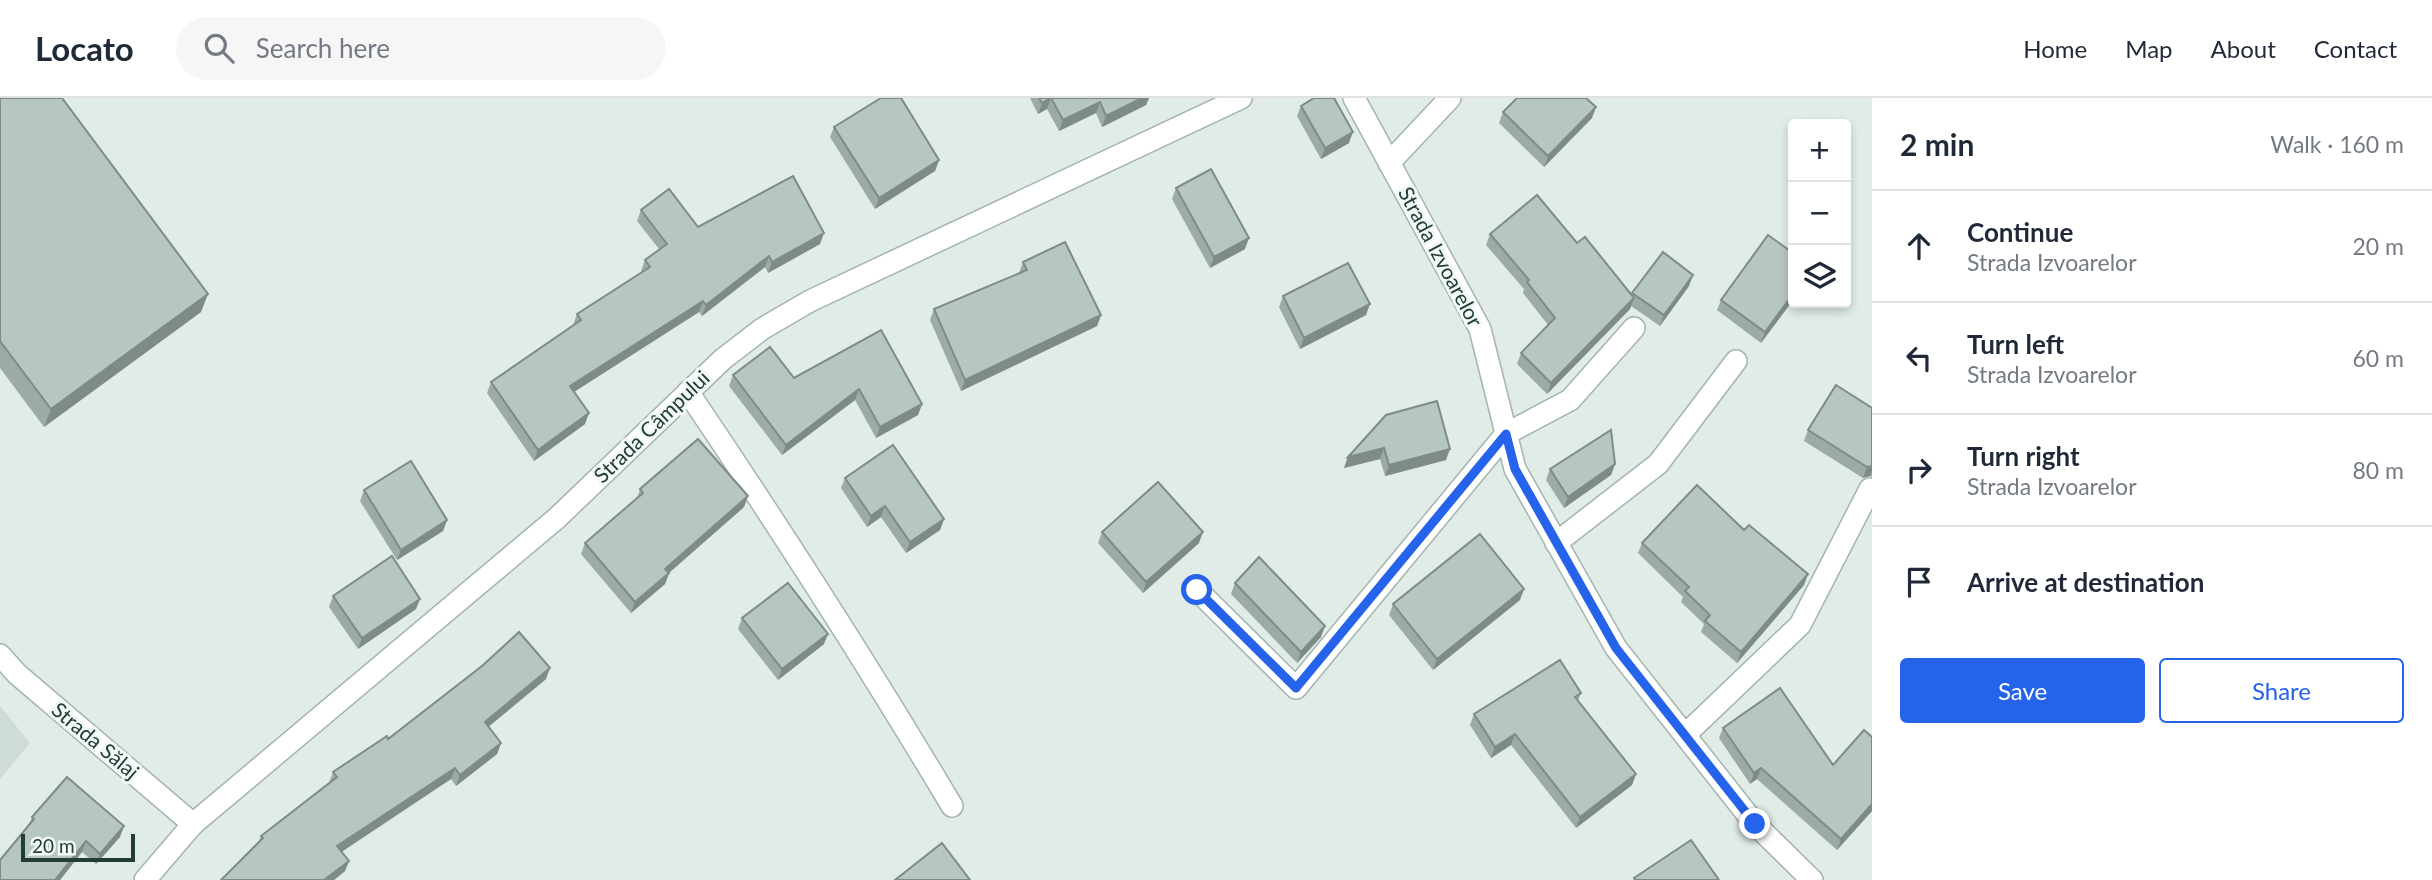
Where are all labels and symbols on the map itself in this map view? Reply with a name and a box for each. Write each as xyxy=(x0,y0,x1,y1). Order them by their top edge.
street label: Strada Izvoarelor xyxy=(1394,182,1489,331)
street label: Strada Câmpului xyxy=(588,365,714,487)
route start xyxy=(1181,574,1212,605)
street label: Strada Sălaj xyxy=(47,696,145,784)
route end xyxy=(1739,808,1770,839)
scale bar xyxy=(21,831,135,863)

